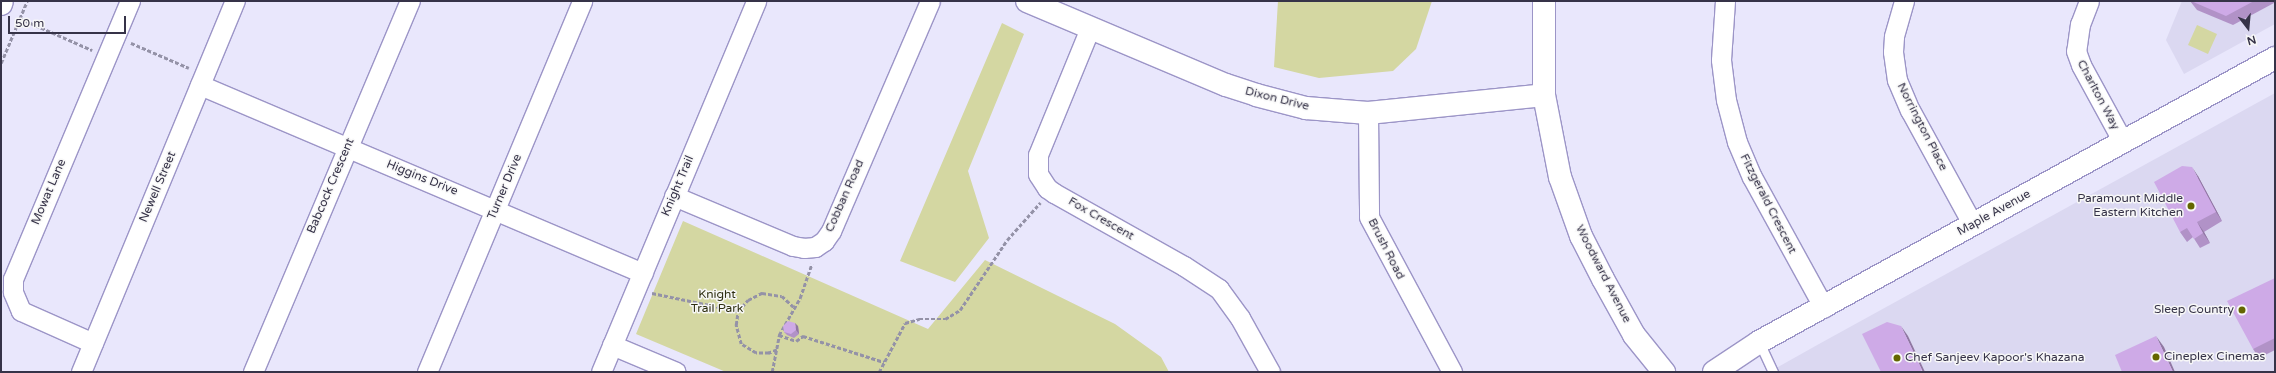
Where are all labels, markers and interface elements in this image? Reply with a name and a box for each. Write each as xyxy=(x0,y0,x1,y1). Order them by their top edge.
scale bar xyxy=(10,8,128,34)
north arrow xyxy=(2228,8,2268,48)
text: 50 m xyxy=(15,16,44,30)
text: N xyxy=(2245,33,2257,47)
street label: Charlton Way xyxy=(2074,58,2122,132)
street label: Norrington Place xyxy=(1894,81,1950,173)
street label: Dixon Drive xyxy=(1243,84,1311,114)
street label: Babcock Crescent xyxy=(304,136,358,236)
street label: Newell Street xyxy=(137,149,179,225)
street label: Turner Drive xyxy=(485,152,525,222)
street label: Fitzgerald Crescent xyxy=(1737,152,1799,256)
street label: Knight Trail xyxy=(659,153,697,219)
street label: Mowat Lane xyxy=(29,157,69,227)
street label: Higgins Drive xyxy=(384,157,460,199)
street label: Cobban Road xyxy=(823,157,867,235)
street label: Maple Avenue xyxy=(1955,187,2033,239)
place label: Paramount Middle Eastern Kitchen xyxy=(2077,192,2183,220)
street label: Fox Crescent xyxy=(1065,194,1137,244)
marker: Paramount Middle Eastern Kitchen xyxy=(2186,201,2196,211)
street label: Brush Road xyxy=(1364,216,1408,282)
street label: Woodward Avenue xyxy=(1572,223,1634,325)
park label: Knight Trail Park xyxy=(691,288,743,316)
place label: Sleep Country xyxy=(2154,303,2234,317)
marker: Sleep Country xyxy=(2237,305,2247,315)
place label: Cineplex Cinemas xyxy=(2164,350,2265,364)
place label: Chef Sanjeev Kapoor's Khazana xyxy=(1905,351,2085,365)
marker: Cineplex Cinemas xyxy=(2151,352,2161,362)
marker: Chef Sanjeev Kapoor's Khazana xyxy=(1892,353,1902,363)

